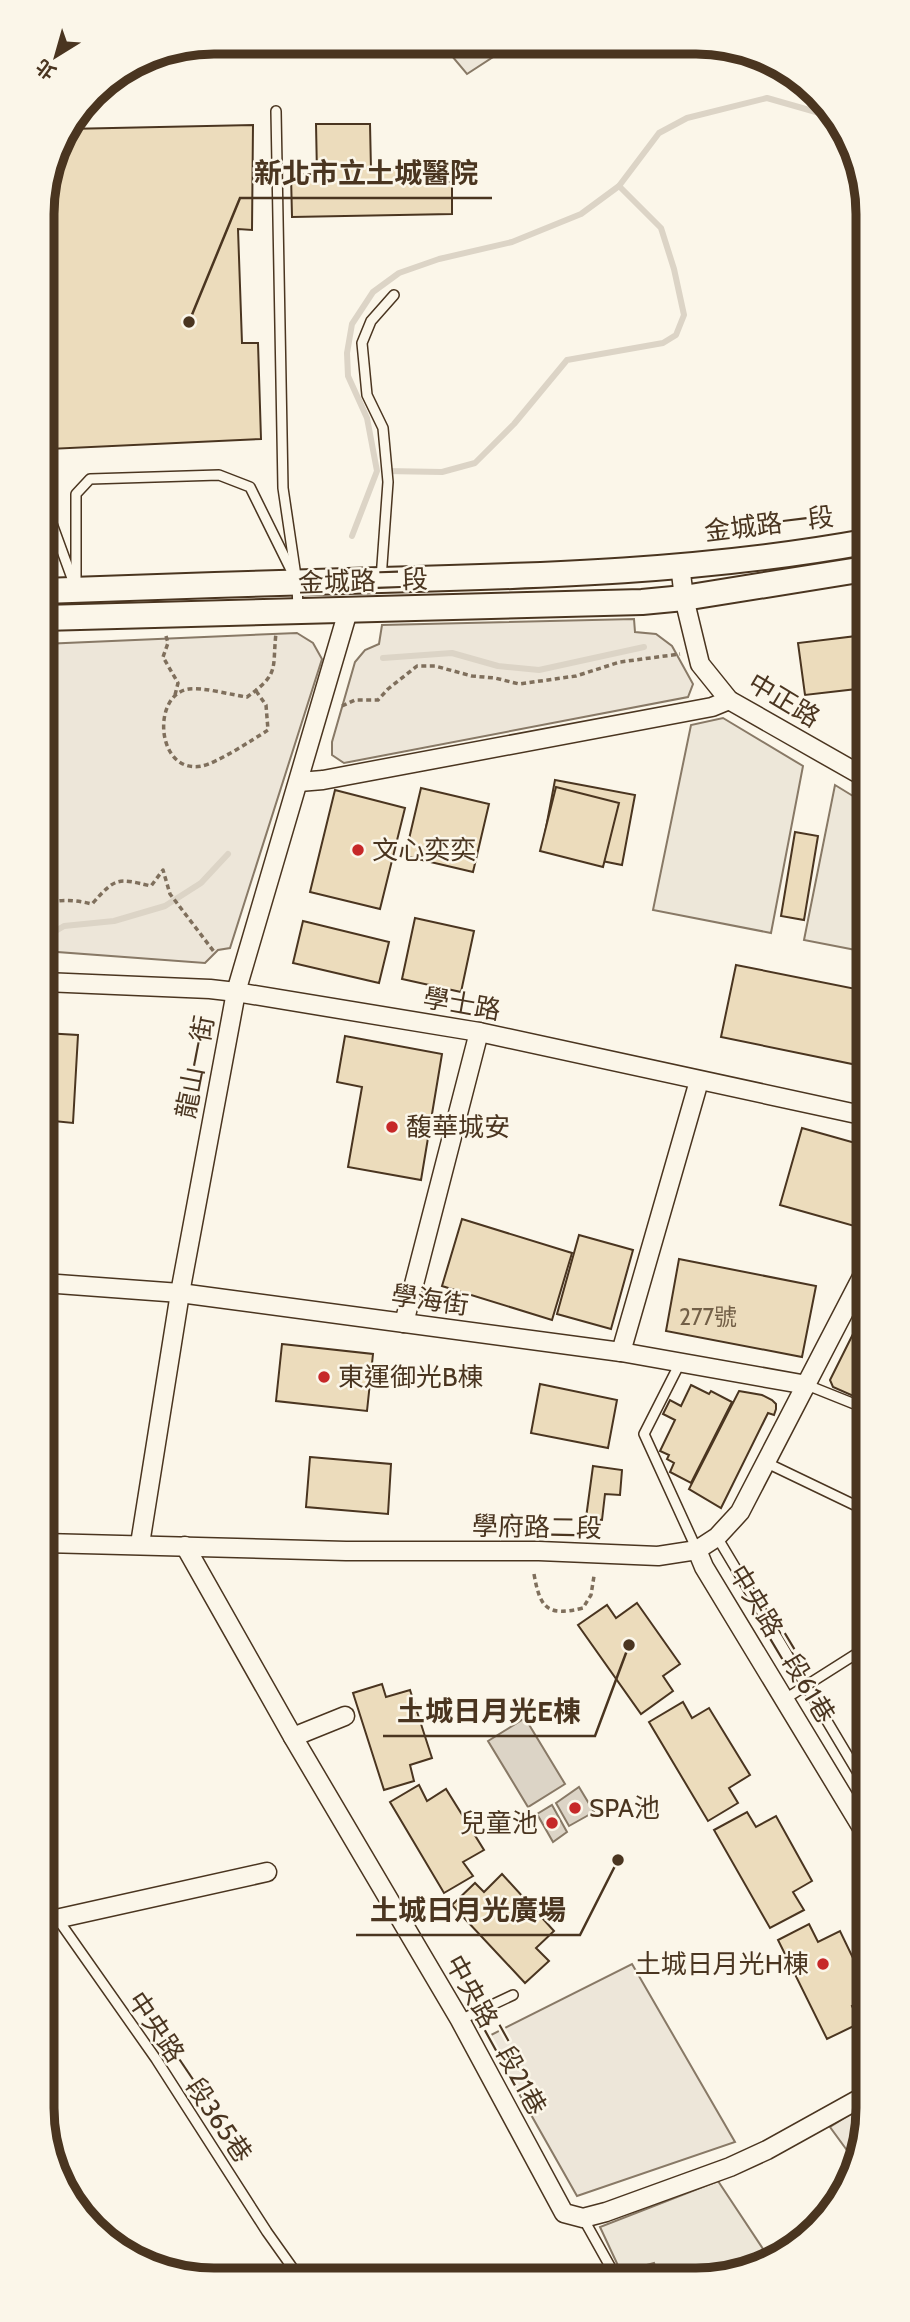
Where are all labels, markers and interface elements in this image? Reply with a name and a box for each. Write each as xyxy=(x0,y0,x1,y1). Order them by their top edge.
north arrow xyxy=(21,21,91,91)
text: 北 xyxy=(32,54,61,84)
callout: 新北市立土城醫院 xyxy=(240,149,492,198)
text: 新北市立土城醫院 xyxy=(254,156,478,190)
street label: 金城路一段 xyxy=(703,500,835,548)
street label: 金城路二段 xyxy=(297,563,429,599)
street label: 中正路 xyxy=(742,666,826,734)
place label: 文心奕奕 xyxy=(372,834,476,866)
marker: 文心奕奕 xyxy=(350,842,366,858)
street label: 學士路 xyxy=(421,981,503,1027)
street label: 龍山一街 xyxy=(169,1013,221,1121)
place label: 馥華城安 xyxy=(406,1111,510,1143)
marker: 馥華城安 xyxy=(384,1119,400,1135)
street label: 學海街 xyxy=(389,1279,471,1321)
house number: 277號 xyxy=(679,1303,737,1331)
place label: 東運御光B棟 xyxy=(338,1361,484,1393)
marker: 東運御光B棟 xyxy=(316,1369,332,1385)
street label: 學府路二段 xyxy=(472,1510,602,1544)
street label: 中央路二段61巷 xyxy=(722,1559,842,1729)
callout: 土城日月光E棟 xyxy=(383,1687,595,1736)
text: 土城日月光E棟 xyxy=(397,1694,581,1728)
place label: SPA池 xyxy=(589,1792,660,1824)
marker: SPA池 xyxy=(567,1800,583,1816)
place label: 兒童池 xyxy=(460,1807,538,1839)
marker: 兒童池 xyxy=(544,1815,560,1831)
callout: 土城日月光廣場 xyxy=(356,1886,580,1935)
text: 土城日月光廣場 xyxy=(370,1893,566,1927)
place label: 土城日月光H棟 xyxy=(635,1948,809,1980)
street label: 中央路二段21巷 xyxy=(439,1949,553,2121)
marker: 土城日月光H棟 xyxy=(815,1956,831,1972)
street label: 中央路一段365巷 xyxy=(121,1986,259,2168)

